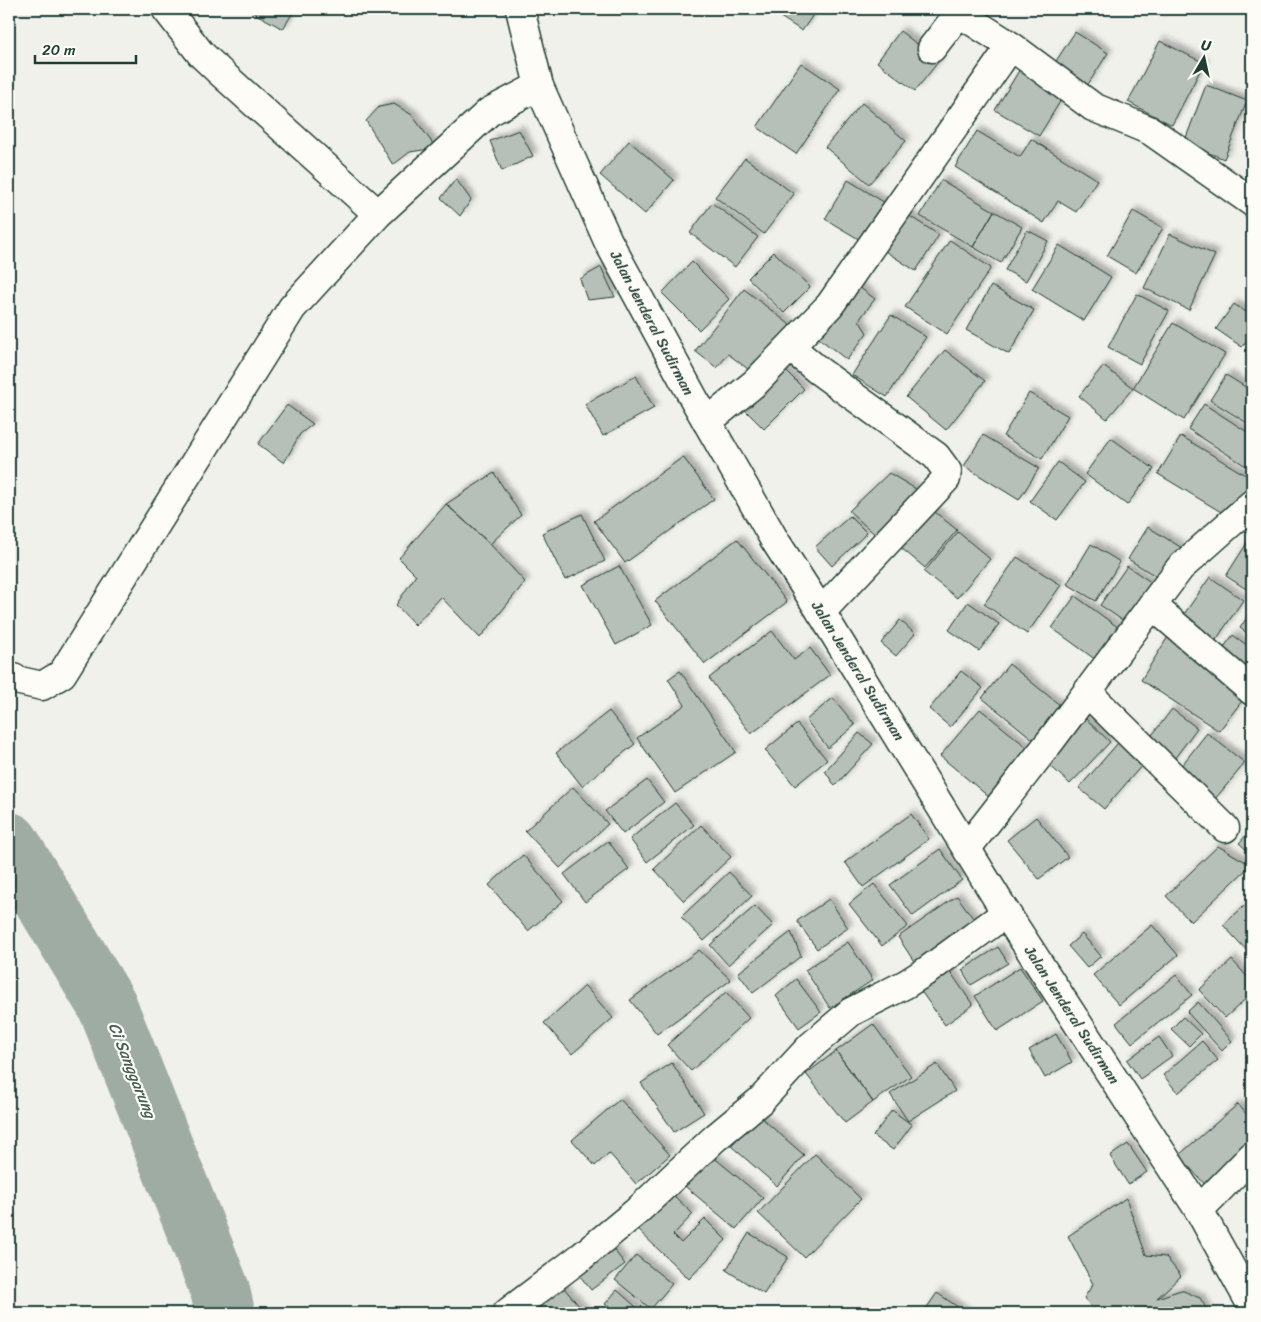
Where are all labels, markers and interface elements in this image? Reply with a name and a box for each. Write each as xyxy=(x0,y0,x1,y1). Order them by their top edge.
scale bar xyxy=(35,32,136,64)
north arrow xyxy=(1178,32,1228,82)
text: U xyxy=(1199,33,1213,59)
text: 20 m xyxy=(42,37,76,63)
street label: Jalan Jenderal Sudirman xyxy=(602,245,701,400)
street label: Jalan Jenderal Sudirman xyxy=(804,595,912,746)
street label: Jalan Jenderal Sudirman xyxy=(1017,940,1127,1090)
water label: Ci Sanggarung xyxy=(100,1018,166,1124)

